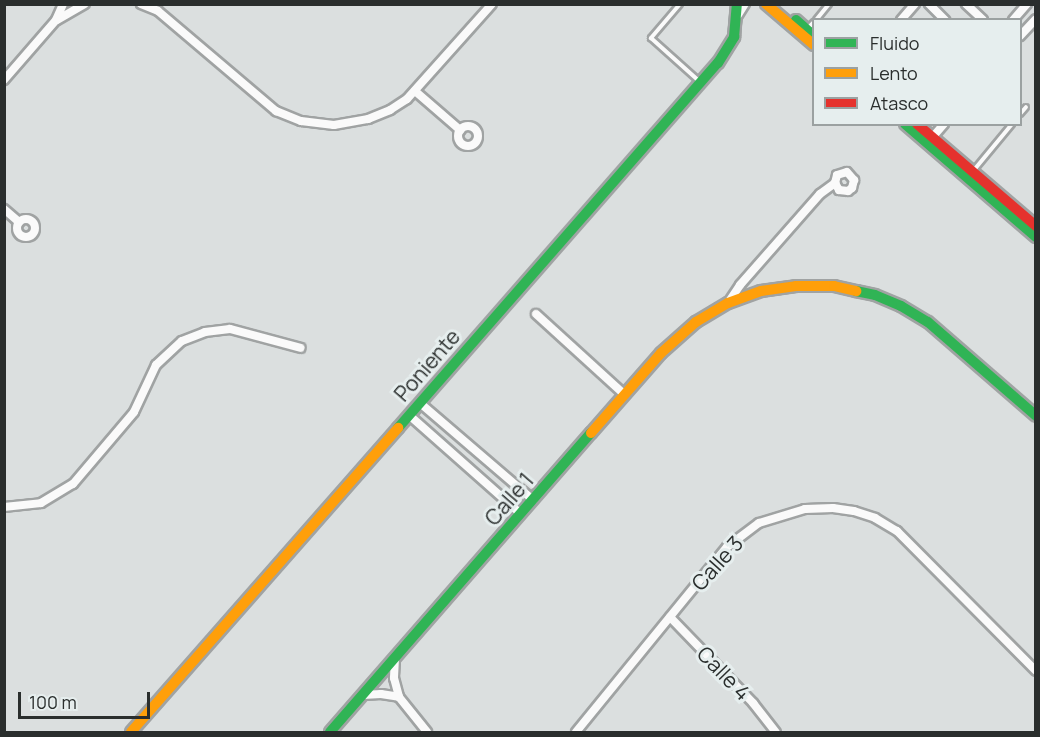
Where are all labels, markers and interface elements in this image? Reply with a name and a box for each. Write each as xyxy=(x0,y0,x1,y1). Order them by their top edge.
legend xyxy=(812,18,1022,126)
text: Fluido xyxy=(870,31,919,55)
text: Lento xyxy=(870,61,918,85)
text: Atasco xyxy=(870,91,928,115)
street label: Poniente xyxy=(389,324,465,406)
street label: Calle 1 xyxy=(479,468,539,530)
street label: Calle 3 xyxy=(686,531,748,595)
street label: Calle 4 xyxy=(692,641,756,705)
scale bar xyxy=(21,680,153,718)
text: 100 m xyxy=(29,690,77,714)

